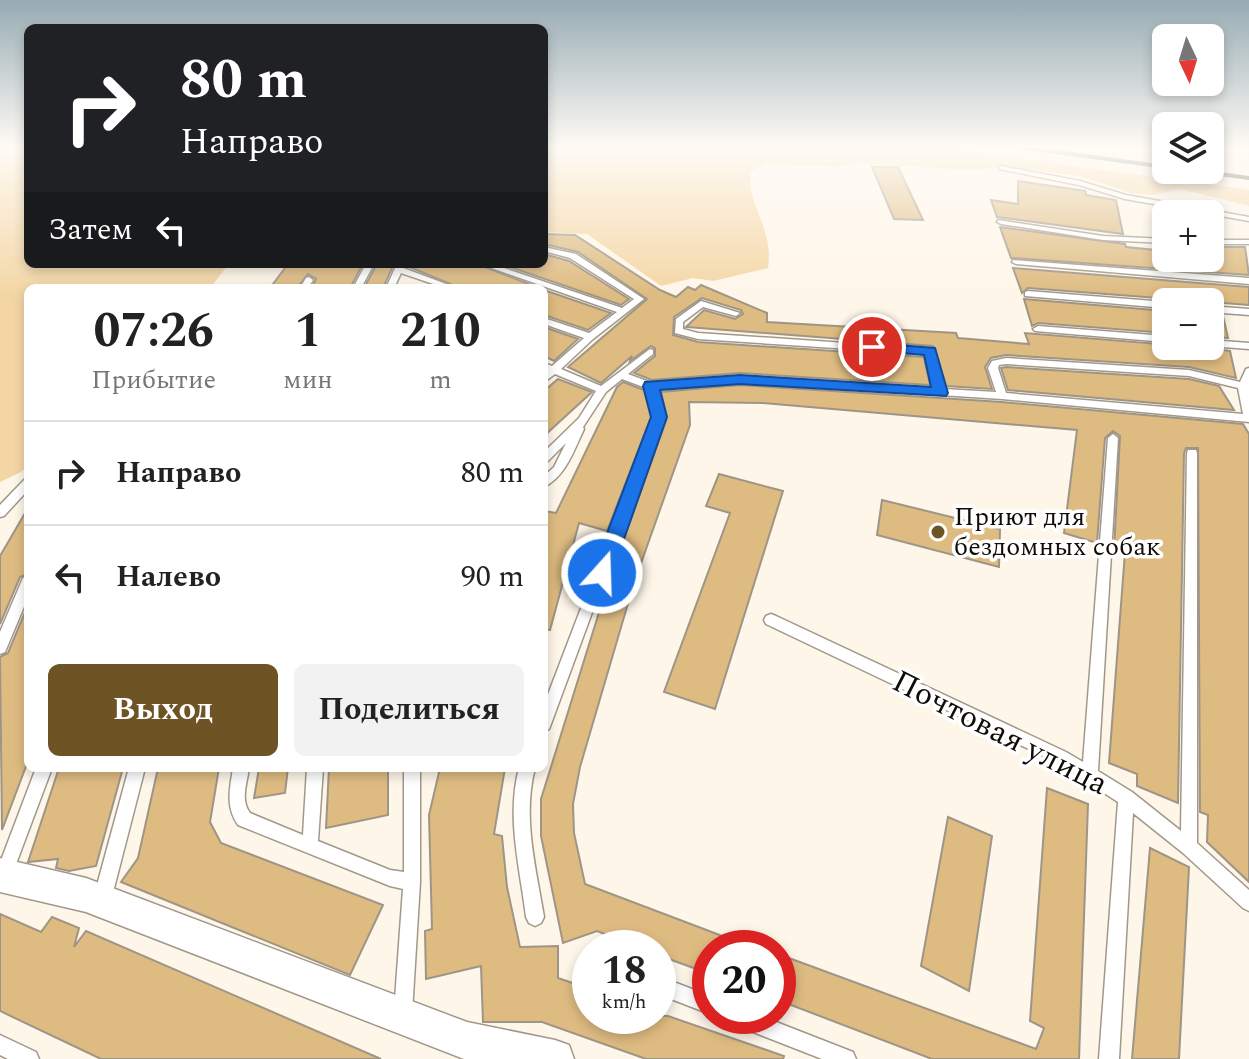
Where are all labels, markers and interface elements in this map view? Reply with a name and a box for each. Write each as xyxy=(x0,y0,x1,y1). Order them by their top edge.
north arrow xyxy=(1152,24,1224,96)
map controls xyxy=(1152,24,1224,360)
text: 80 m xyxy=(180,38,307,123)
icon: right xyxy=(48,56,152,160)
button: layers xyxy=(1152,112,1224,184)
text: Направо xyxy=(180,115,323,170)
button: + xyxy=(1152,200,1224,272)
text: Затем xyxy=(48,207,133,253)
icon: left xyxy=(149,208,193,252)
button: − xyxy=(1152,288,1224,360)
text: 07:26 xyxy=(93,295,214,368)
text: 1 xyxy=(295,295,322,368)
text: 210 xyxy=(400,295,481,368)
pin xyxy=(838,313,906,381)
icon: arrive xyxy=(850,325,894,369)
text: Прибытие xyxy=(91,360,216,400)
text: мин xyxy=(283,360,333,400)
text: m xyxy=(429,360,452,400)
text: Направо xyxy=(116,450,241,496)
text: 80 m xyxy=(461,450,524,496)
icon: right xyxy=(48,451,92,495)
place label: Приют для бездомных собак xyxy=(954,497,1161,567)
marker: Приют для бездомных собак xyxy=(929,523,947,541)
position arrow xyxy=(560,531,644,615)
text: Налево xyxy=(116,554,221,600)
text: 90 m xyxy=(461,554,524,600)
icon: left xyxy=(48,555,92,599)
street label: Почтовая улица xyxy=(883,657,1117,809)
button: Выход xyxy=(48,664,278,756)
button: Поделиться xyxy=(294,664,524,756)
speed limit sign: 20 xyxy=(692,930,796,1034)
text: 18 xyxy=(602,941,646,1002)
text: km/h xyxy=(602,987,647,1017)

